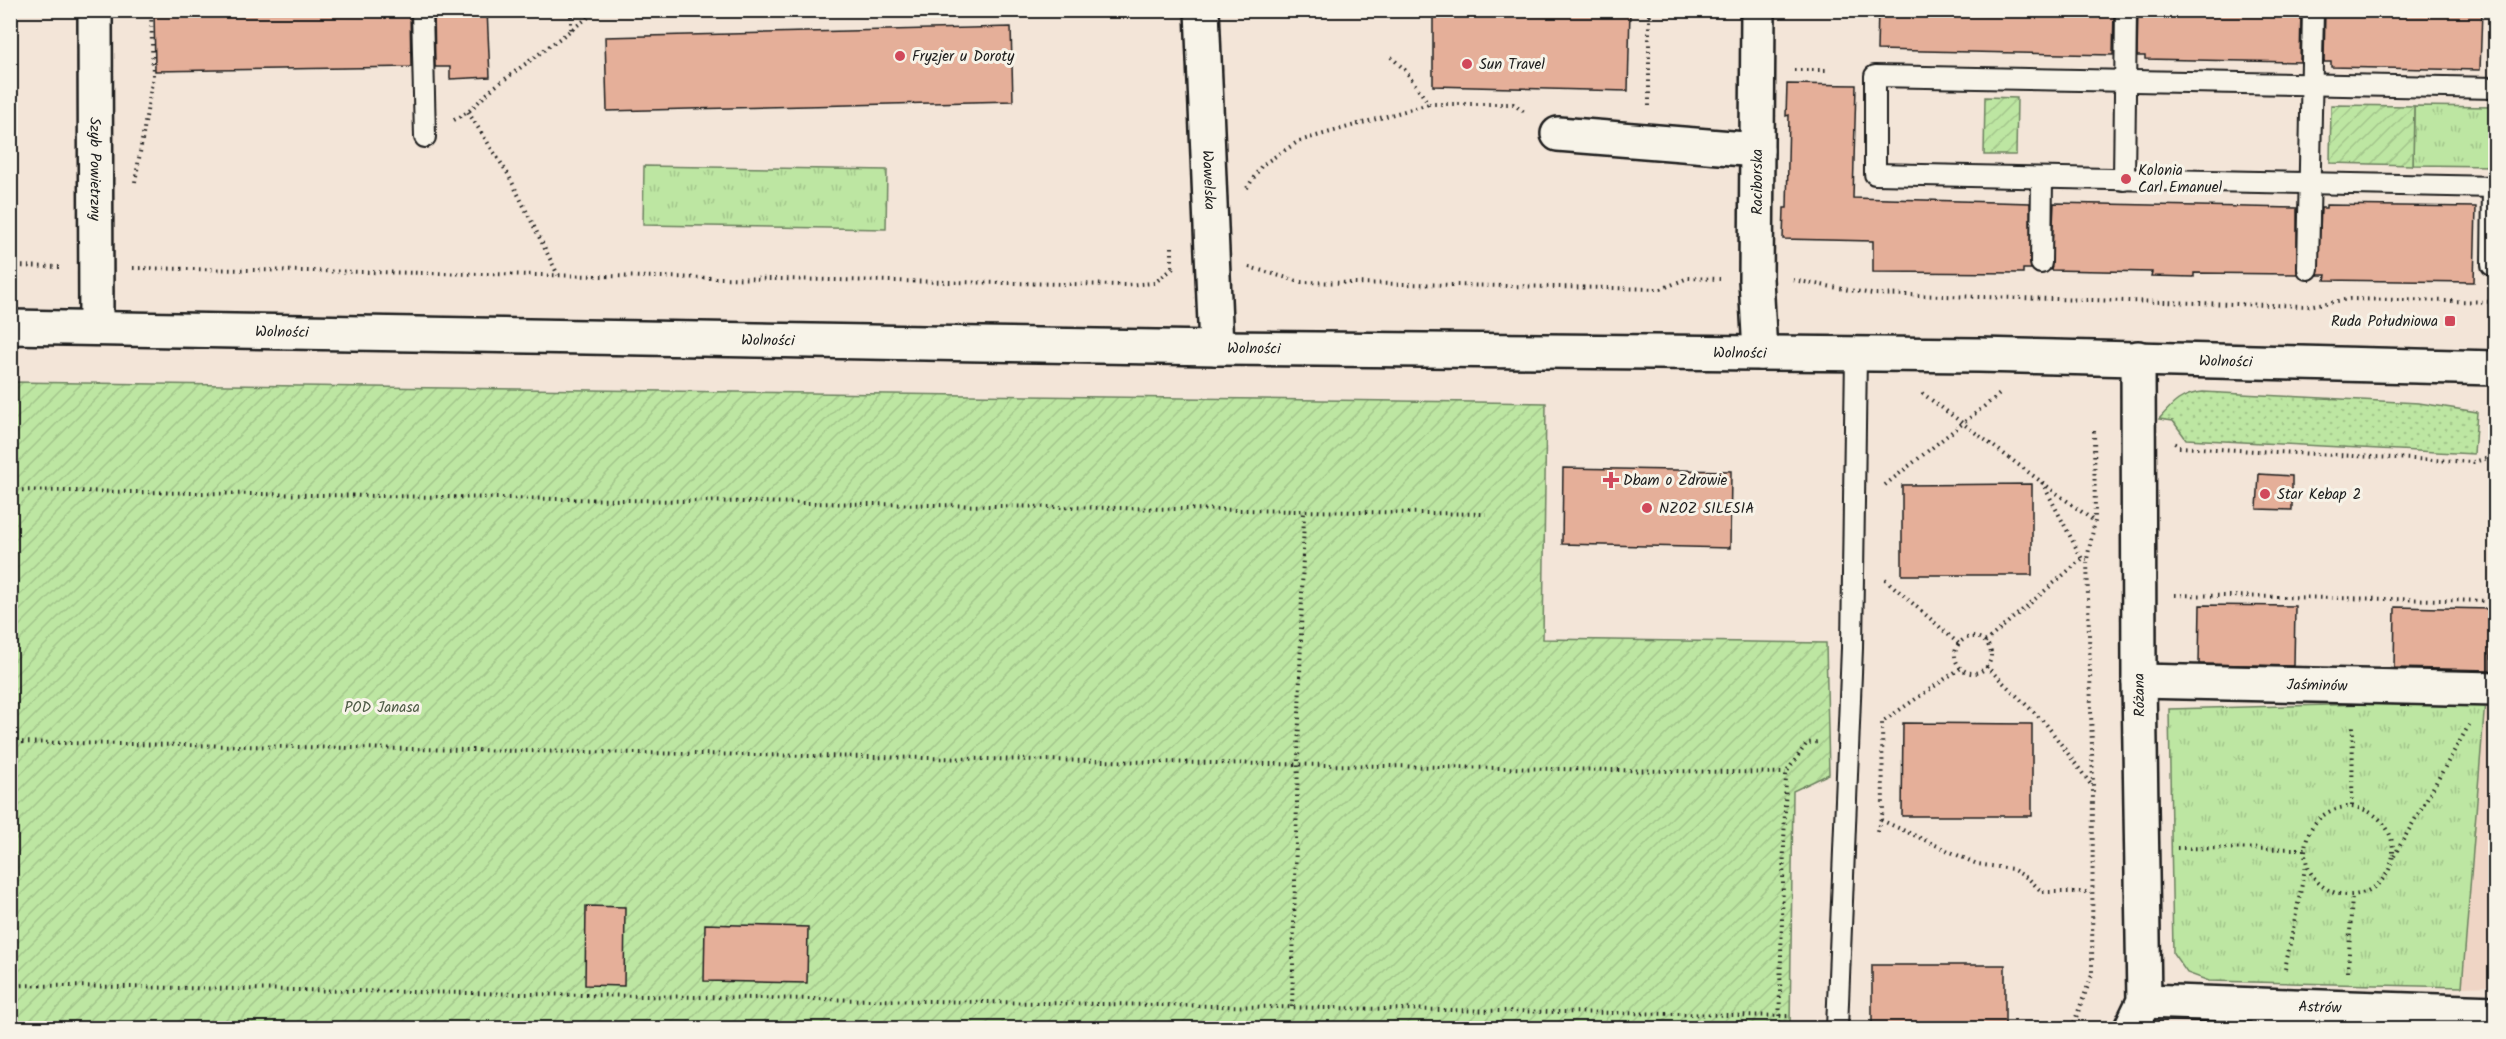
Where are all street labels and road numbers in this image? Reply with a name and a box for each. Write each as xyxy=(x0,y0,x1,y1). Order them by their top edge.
street label: Szyb Powietrzny xyxy=(82,117,107,222)
street label: Raciborska xyxy=(1746,149,1770,215)
street label: Wawelska xyxy=(1195,150,1221,210)
street label: Wolności xyxy=(255,320,310,345)
street label: Wolności xyxy=(741,329,796,354)
street label: Wolności xyxy=(1227,337,1282,362)
street label: Wolności xyxy=(1713,342,1768,366)
street label: Wolności xyxy=(2199,350,2254,375)
street label: Różana xyxy=(2128,673,2152,717)
street label: Jaśminów xyxy=(2286,673,2349,699)
street label: Astrów xyxy=(2298,995,2343,1021)

